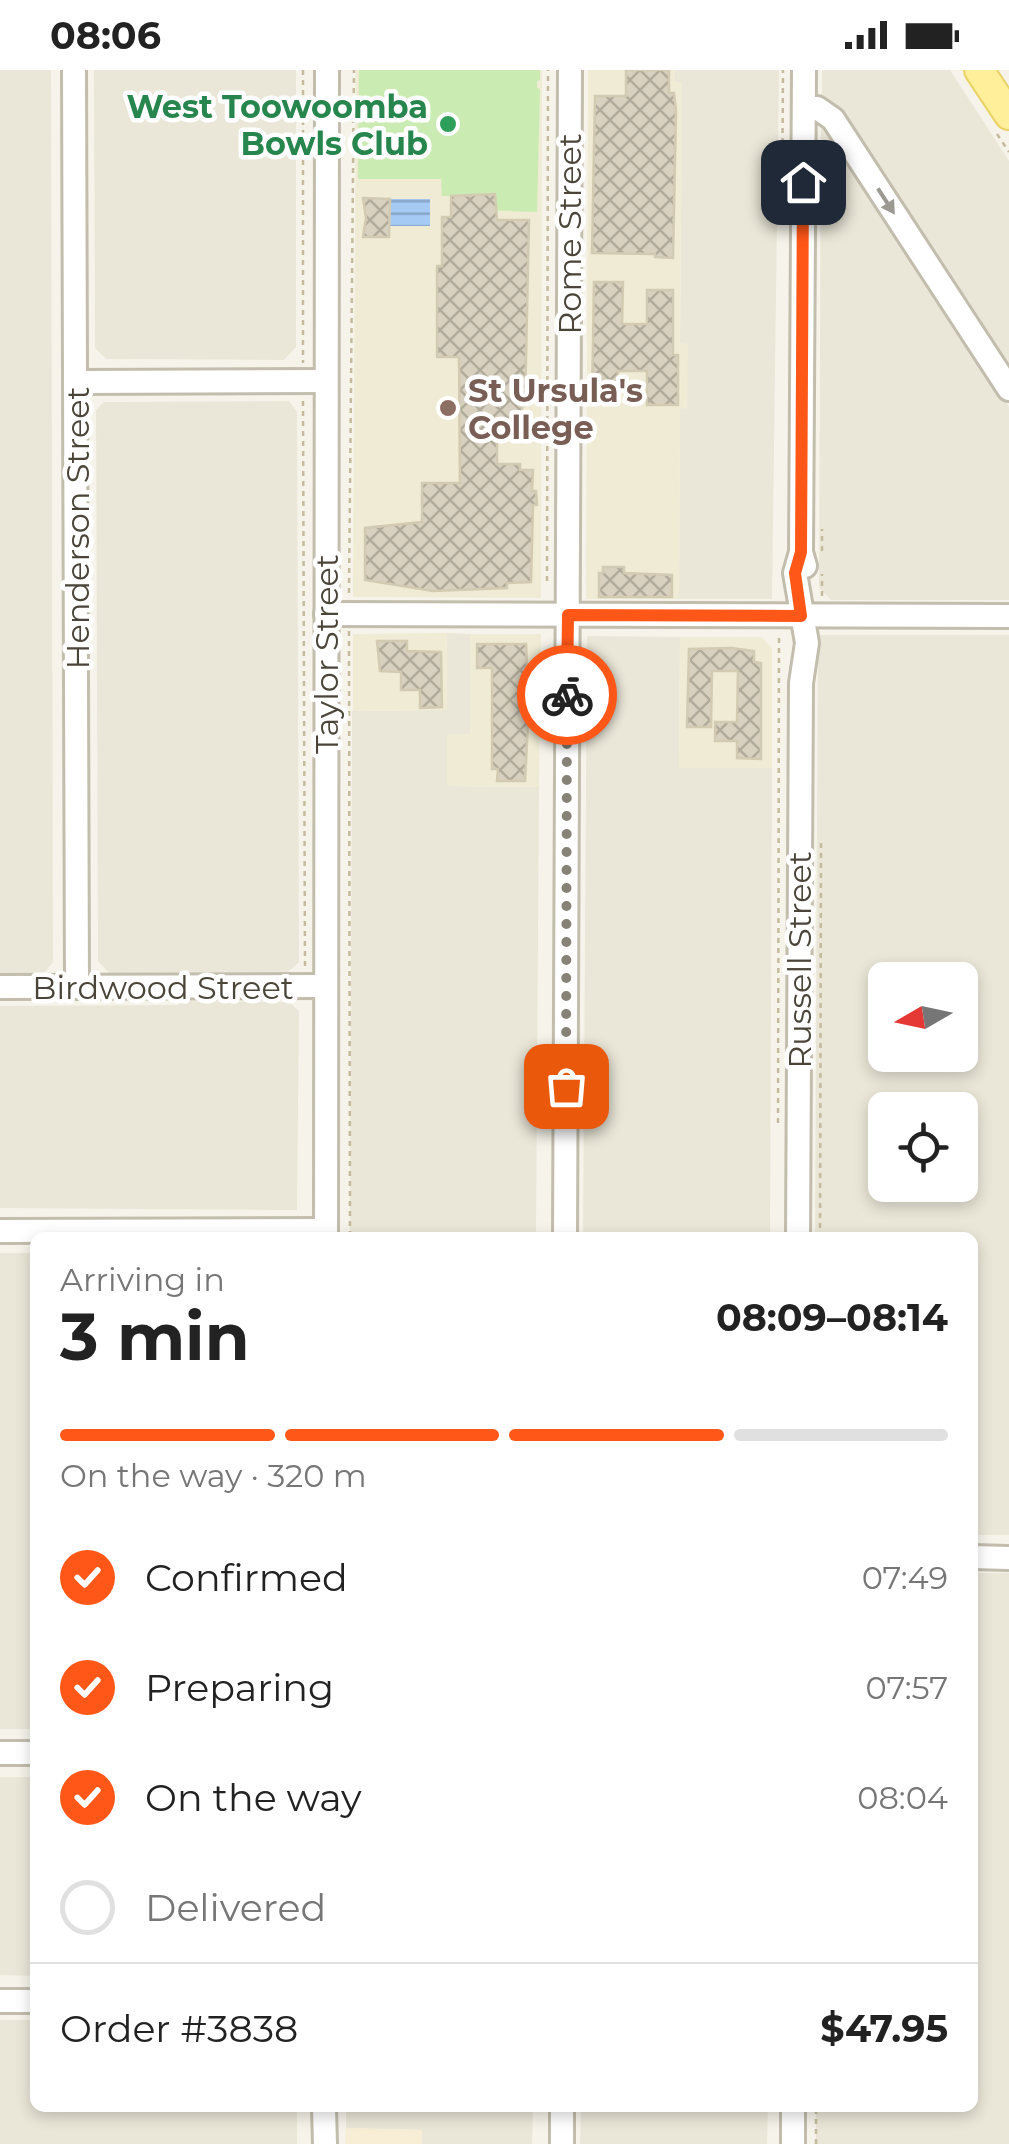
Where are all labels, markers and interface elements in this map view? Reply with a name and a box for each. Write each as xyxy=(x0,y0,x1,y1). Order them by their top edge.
text: 08:06 xyxy=(50,12,161,59)
place label: West Toowoomba Bowls Club xyxy=(126,87,428,163)
marker: West Toowoomba Bowls Club xyxy=(437,113,459,135)
street label: Rome Street xyxy=(550,133,589,335)
pin xyxy=(761,140,846,225)
icon: home xyxy=(776,155,831,210)
one-way arrow xyxy=(877,188,895,215)
place label: St Ursula's College xyxy=(468,371,643,447)
street label: Henderson Street xyxy=(58,386,97,670)
marker: St Ursula's College xyxy=(437,397,459,419)
street label: Taylor Street xyxy=(307,554,346,754)
courier xyxy=(517,645,617,745)
icon: bike xyxy=(540,668,595,723)
street label: Russell Street xyxy=(780,851,819,1069)
north arrow xyxy=(868,962,978,1072)
map controls xyxy=(868,962,978,1202)
street label: Birdwood Street xyxy=(32,968,294,1007)
pin xyxy=(524,1044,609,1129)
icon: bag xyxy=(539,1059,594,1114)
button: locate xyxy=(868,1092,978,1202)
text: Arriving in xyxy=(60,1260,225,1299)
text: 08:09–08:14 xyxy=(716,1294,948,1341)
text: 3 min xyxy=(60,1297,250,1376)
text: On the way · 320 m xyxy=(60,1456,367,1495)
icon: check xyxy=(60,1550,115,1605)
text: Confirmed xyxy=(145,1554,348,1601)
text: 07:49 xyxy=(862,1558,948,1597)
icon: check xyxy=(60,1660,115,1715)
text: Preparing xyxy=(145,1664,334,1711)
text: 07:57 xyxy=(866,1668,948,1707)
icon: check xyxy=(60,1770,115,1825)
text: On the way xyxy=(145,1774,362,1821)
text: 08:04 xyxy=(857,1778,948,1817)
text: Delivered xyxy=(145,1884,326,1931)
text: Order #3838 xyxy=(60,2005,298,2052)
text: $47.95 xyxy=(820,2005,948,2052)

